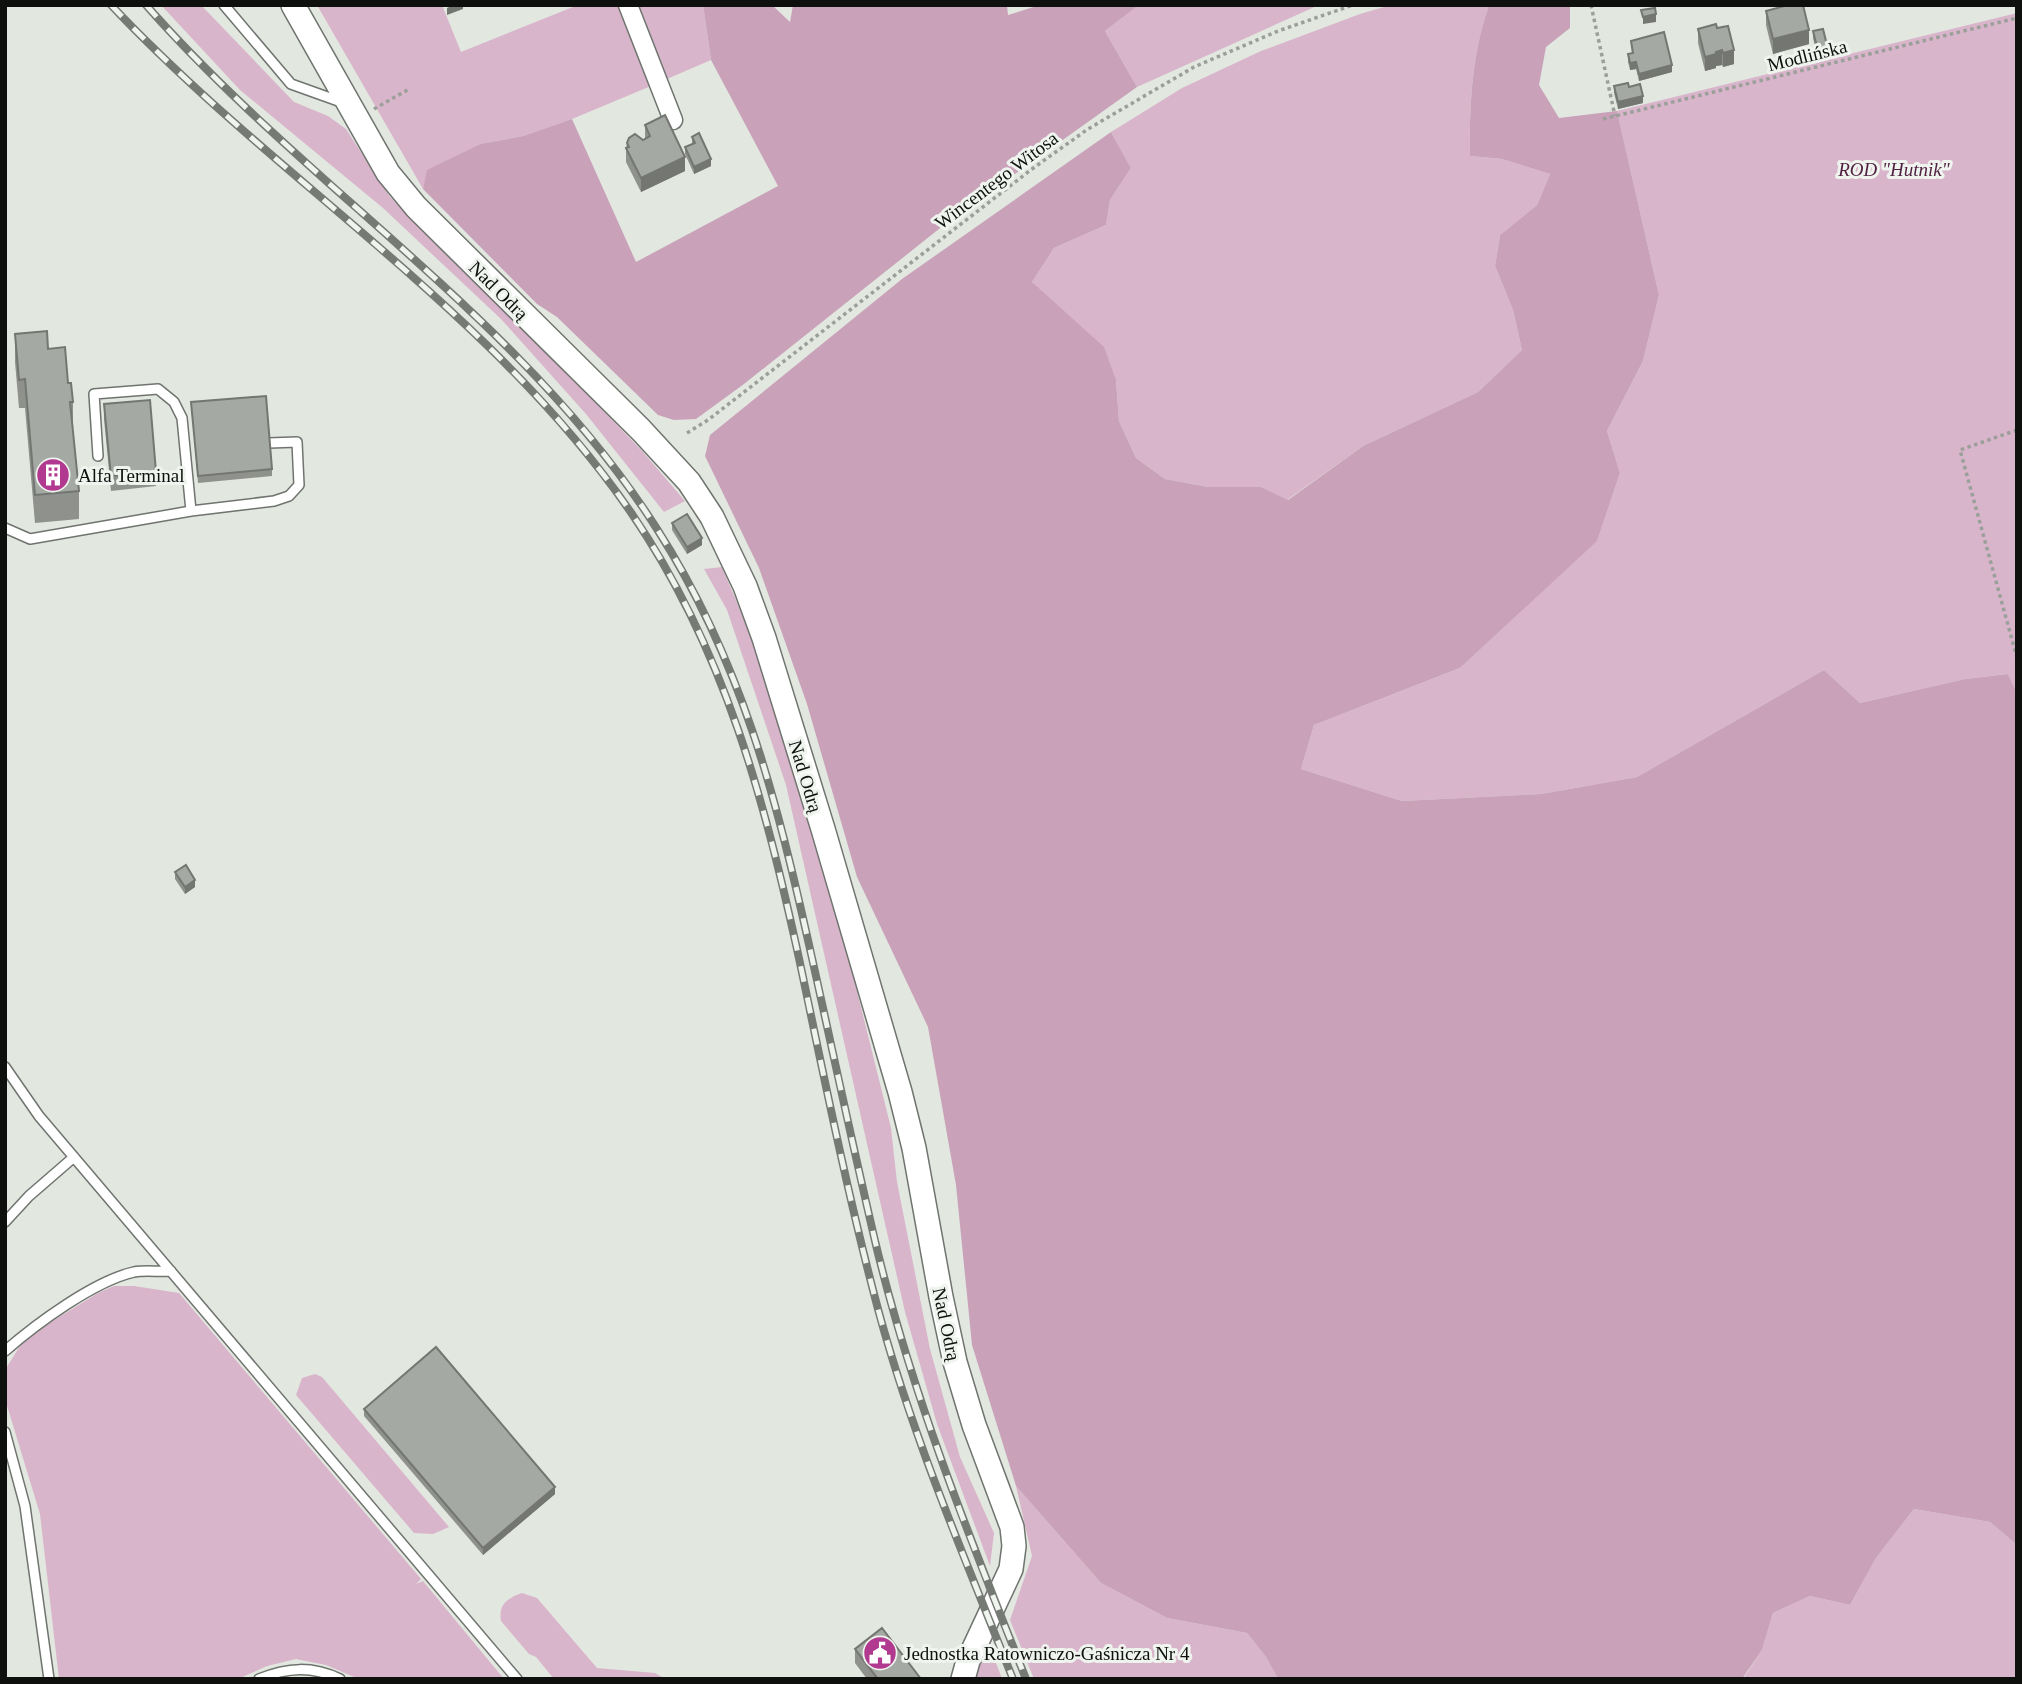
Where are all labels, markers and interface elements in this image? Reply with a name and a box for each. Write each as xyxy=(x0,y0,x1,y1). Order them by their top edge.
street label: Modlińska xyxy=(1765,35,1850,76)
street label: Wincentego Witosa xyxy=(931,127,1062,233)
park label: ROD "Hutnik" xyxy=(1837,159,1951,180)
street label: Nad Odrą xyxy=(465,257,533,324)
building icon: Alfa Terminal xyxy=(34,456,72,494)
place label: Alfa Terminal xyxy=(78,465,184,486)
street label: Nad Odrą xyxy=(785,738,827,815)
street label: Nad Odrą xyxy=(929,1286,965,1363)
public building icon: Jednostka Ratowniczo-Gaśnicza Nr 4 xyxy=(861,1634,899,1672)
place label: Jednostka Ratowniczo-Gaśnicza Nr 4 xyxy=(904,1643,1190,1664)

